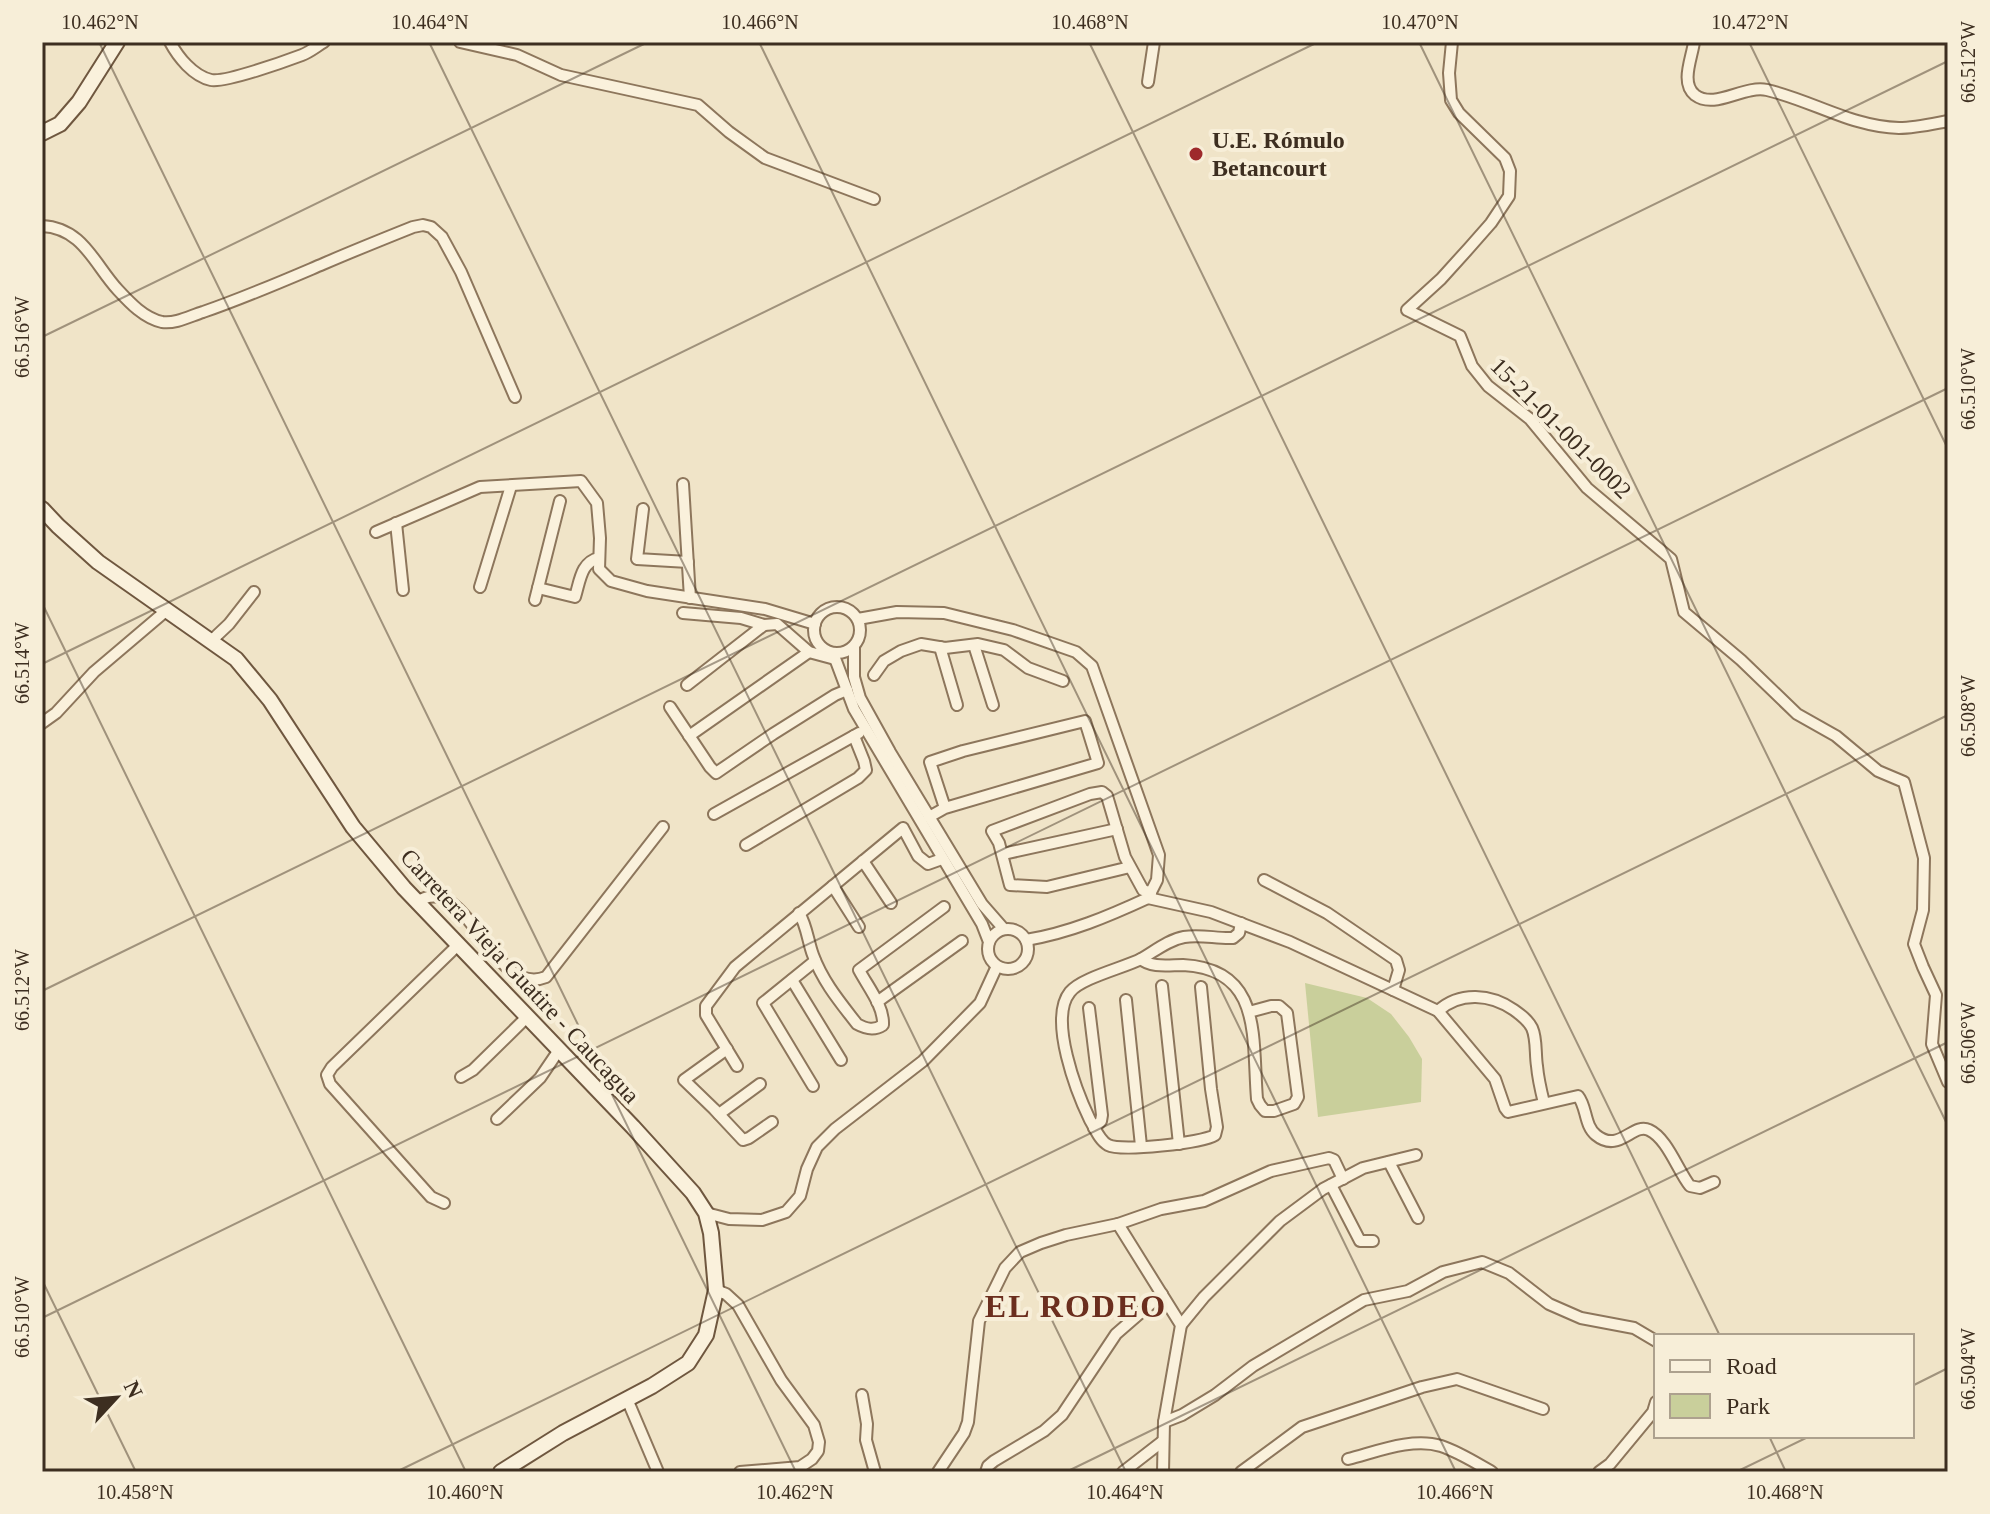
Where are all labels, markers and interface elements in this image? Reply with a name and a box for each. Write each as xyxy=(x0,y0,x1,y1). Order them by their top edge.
text: 10.462°N xyxy=(61,11,139,33)
text: 10.464°N xyxy=(391,11,469,33)
text: 10.466°N xyxy=(721,11,799,33)
text: 10.468°N xyxy=(1051,11,1129,33)
text: 10.470°N xyxy=(1381,11,1459,33)
text: 10.472°N xyxy=(1711,11,1789,33)
text: 66.512°W xyxy=(1957,21,1979,103)
place label: U.E. Rómulo Betancourt xyxy=(1212,127,1345,181)
marker: U.E. Rómulo Betancourt xyxy=(1187,145,1205,163)
text: 66.516°W xyxy=(11,296,33,378)
text: 66.510°W xyxy=(1957,348,1979,430)
street label: 15-21-01-001-0002 xyxy=(1485,352,1637,504)
text: 66.514°W xyxy=(11,622,33,704)
text: 66.508°W xyxy=(1957,675,1979,757)
street label: Carretera Vieja Guatire - Caucagua xyxy=(395,844,645,1109)
text: 66.512°W xyxy=(11,949,33,1031)
text: 66.506°W xyxy=(1957,1002,1979,1084)
text: 66.510°W xyxy=(11,1276,33,1358)
district label: EL RODEO xyxy=(985,1288,1167,1324)
text: 66.504°W xyxy=(1957,1328,1979,1410)
legend xyxy=(1654,1334,1914,1438)
text: Road xyxy=(1726,1353,1777,1379)
north arrow xyxy=(76,1358,156,1438)
text: N xyxy=(119,1377,148,1402)
text: Park xyxy=(1726,1393,1770,1419)
text: 10.458°N xyxy=(96,1481,174,1503)
text: 10.460°N xyxy=(426,1481,504,1503)
text: 10.462°N xyxy=(756,1481,834,1503)
text: 10.464°N xyxy=(1086,1481,1164,1503)
text: 10.466°N xyxy=(1416,1481,1494,1503)
text: 10.468°N xyxy=(1746,1481,1824,1503)

